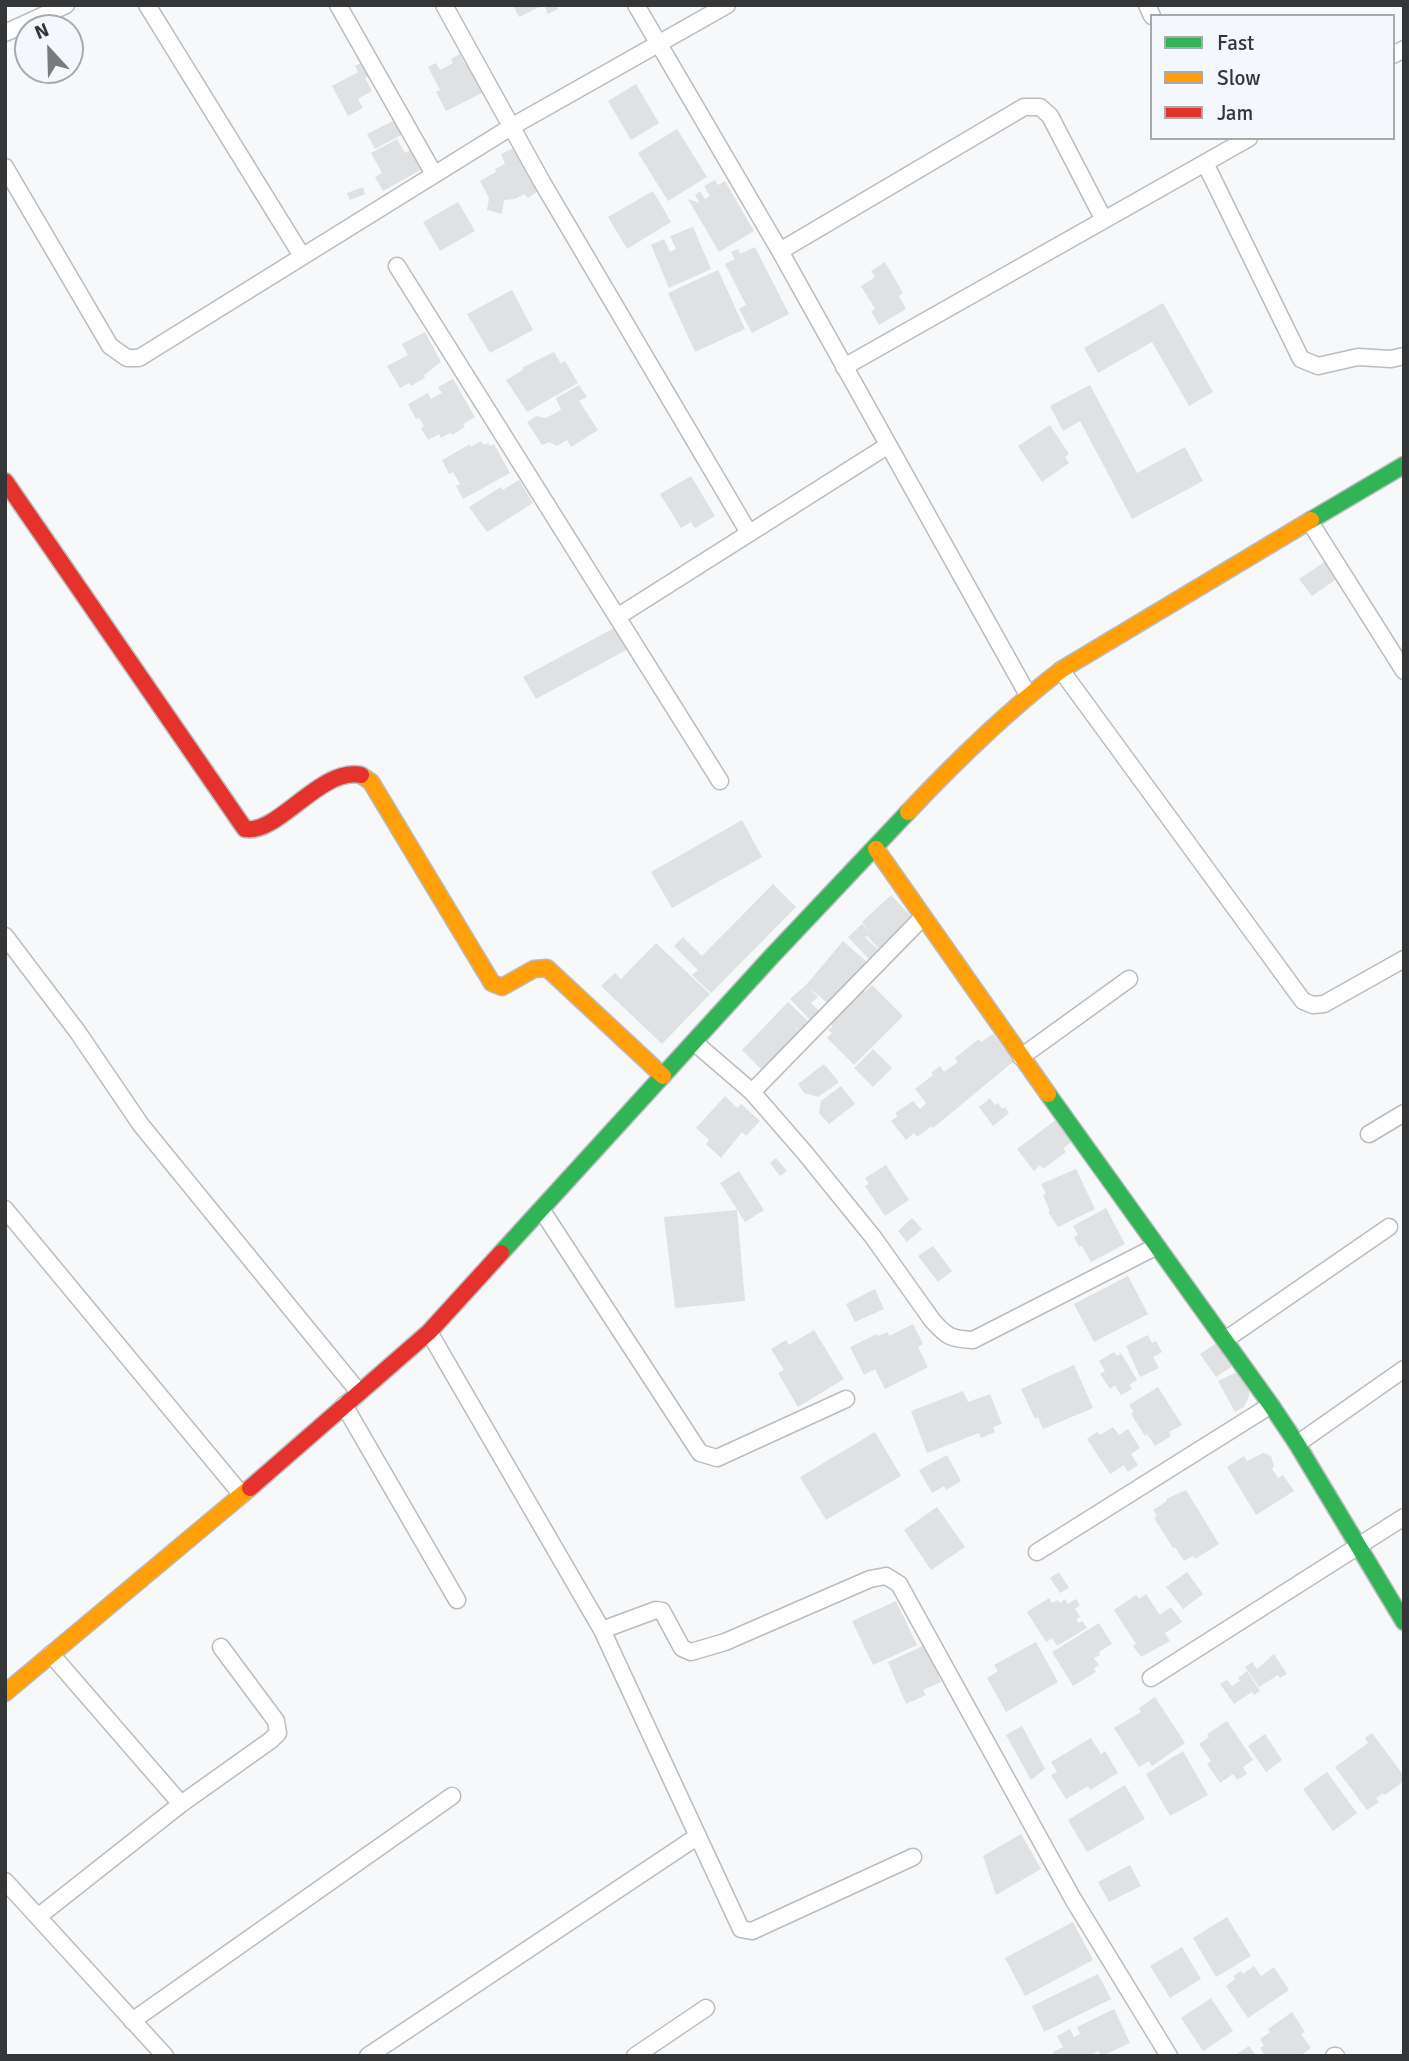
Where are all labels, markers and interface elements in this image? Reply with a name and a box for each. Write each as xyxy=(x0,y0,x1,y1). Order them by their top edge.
north arrow xyxy=(14,14,84,84)
legend xyxy=(1150,14,1395,140)
text: N xyxy=(31,18,53,45)
text: Fast xyxy=(1217,30,1254,56)
text: Slow xyxy=(1217,65,1261,91)
text: Jam xyxy=(1217,100,1253,126)

